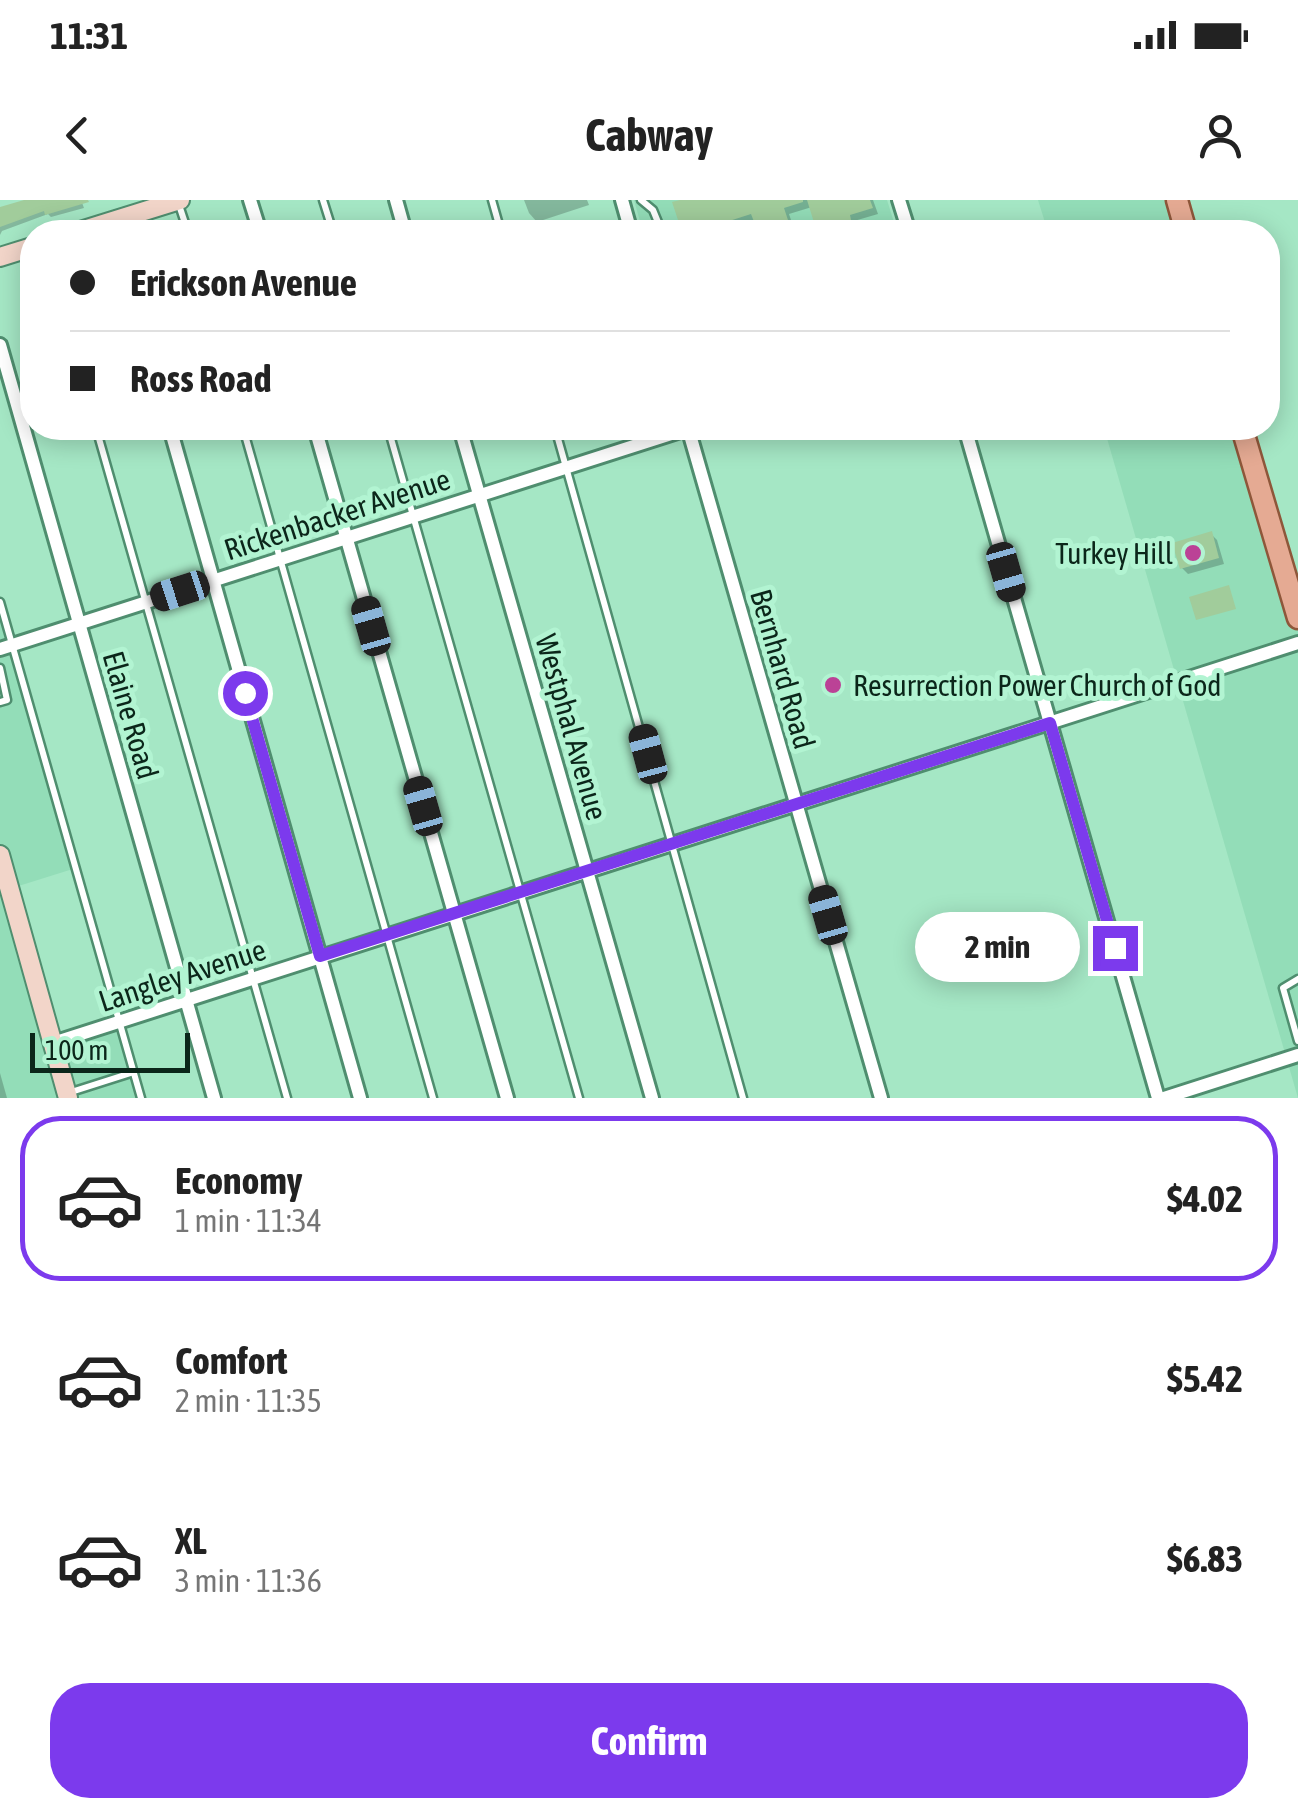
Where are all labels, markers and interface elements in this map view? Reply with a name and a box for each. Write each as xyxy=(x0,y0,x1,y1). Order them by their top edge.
text: 11:31 xyxy=(50,14,128,57)
icon: back xyxy=(50,108,105,163)
icon: person xyxy=(1193,108,1248,163)
text: Cabway xyxy=(585,109,713,161)
text: Erickson Avenue xyxy=(130,261,357,304)
text: Ross Road xyxy=(130,357,271,400)
street label: Rickenbacker Avenue xyxy=(220,461,454,567)
place label: Turkey Hill xyxy=(1055,536,1173,570)
car xyxy=(983,539,1029,605)
marker: Turkey Hill xyxy=(1182,542,1204,564)
car xyxy=(147,567,213,615)
street label: Bernhard Road xyxy=(744,585,822,753)
car xyxy=(348,593,394,659)
street label: Westphal Avenue xyxy=(529,630,615,824)
street label: Elaine Road xyxy=(97,647,165,783)
place label: Resurrection Power Church of God xyxy=(853,668,1222,702)
route start xyxy=(223,671,268,716)
marker: Resurrection Power Church of God xyxy=(822,674,844,696)
car xyxy=(626,721,670,787)
car xyxy=(400,773,446,839)
car xyxy=(805,882,851,948)
callout: 2 min xyxy=(915,913,1080,983)
route end xyxy=(1093,926,1138,971)
text: 2 min xyxy=(965,928,1030,965)
street label: Langley Avenue xyxy=(94,932,270,1018)
scale bar xyxy=(30,1028,190,1073)
text: 100 m xyxy=(45,1034,108,1066)
icon: car xyxy=(55,1154,145,1244)
text: Economy xyxy=(175,1159,302,1202)
text: $4.02 xyxy=(1167,1177,1243,1220)
text: 1 min · 11:34 xyxy=(175,1202,322,1239)
icon: car xyxy=(55,1334,145,1424)
text: Comfort xyxy=(175,1339,287,1382)
text: $5.42 xyxy=(1167,1357,1243,1400)
text: 2 min · 11:35 xyxy=(175,1382,322,1419)
icon: car xyxy=(55,1514,145,1604)
text: XL xyxy=(175,1519,207,1562)
text: $6.83 xyxy=(1167,1537,1243,1580)
text: 3 min · 11:36 xyxy=(175,1562,322,1599)
button: Confirm xyxy=(50,1683,1248,1798)

